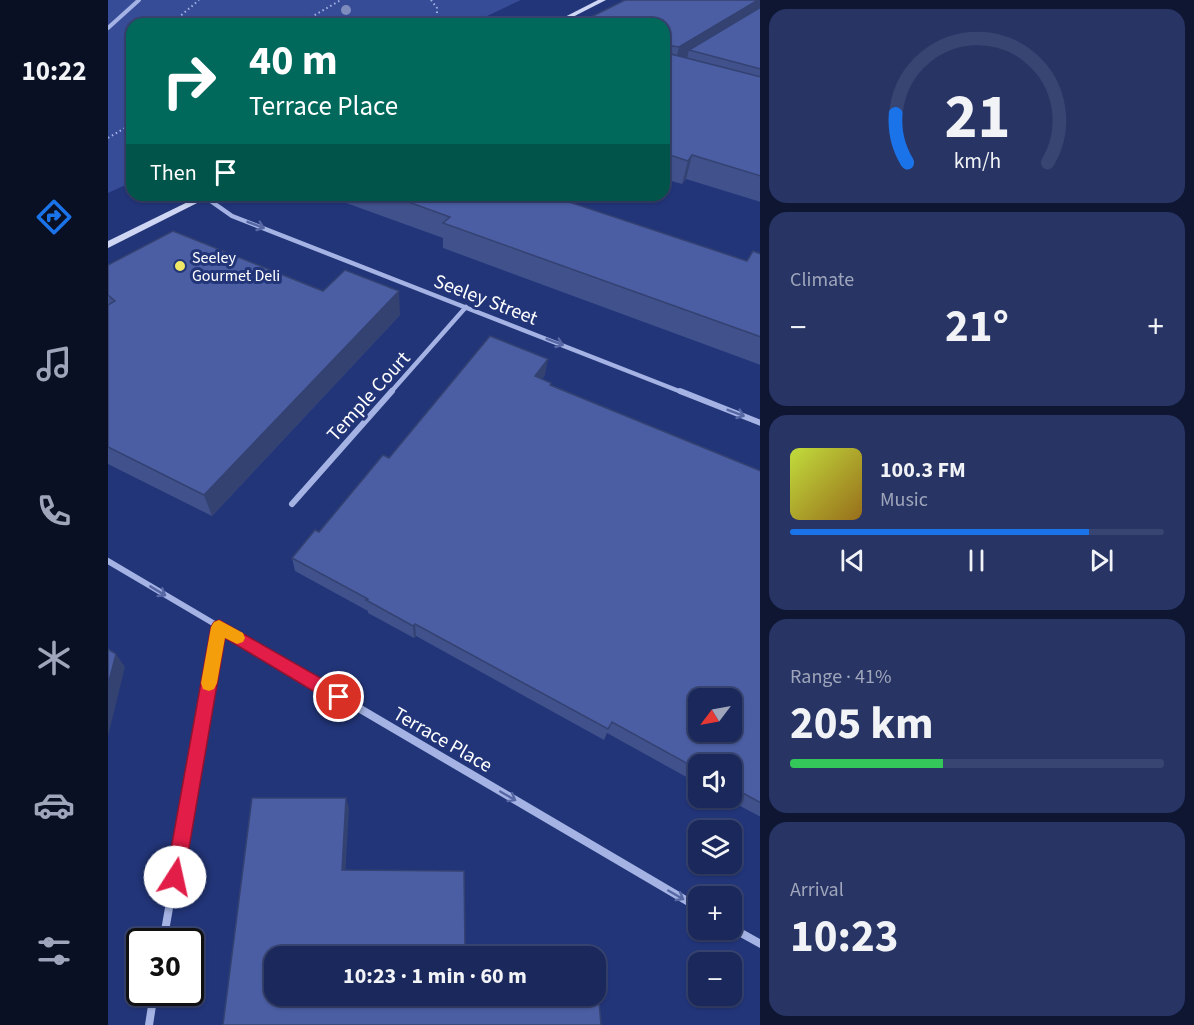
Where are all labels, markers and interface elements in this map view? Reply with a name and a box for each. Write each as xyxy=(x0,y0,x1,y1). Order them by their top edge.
text: 40 m xyxy=(249,31,338,91)
icon: right xyxy=(150,42,228,120)
text: 10:22 xyxy=(21,52,87,91)
text: 21 xyxy=(944,73,1010,162)
text: Terrace Place xyxy=(249,87,398,126)
text: km/h xyxy=(953,146,1001,177)
icon: arrive xyxy=(209,156,242,189)
text: Then xyxy=(150,157,197,189)
icon: directions xyxy=(33,196,75,238)
one-way arrow xyxy=(246,220,265,231)
place label: Seeley Gourmet Deli xyxy=(192,247,280,287)
marker: Seeley Gourmet Deli xyxy=(173,259,187,273)
text: Climate xyxy=(790,266,854,294)
street label: Seeley Street xyxy=(430,267,542,333)
text: 21° xyxy=(945,295,1009,359)
text: − xyxy=(790,304,806,351)
text: + xyxy=(1148,304,1164,351)
one-way arrow xyxy=(545,337,564,348)
icon: music xyxy=(33,343,75,385)
street label: Temple Court xyxy=(321,345,417,448)
one-way arrow xyxy=(727,408,745,419)
text: 100.3 FM xyxy=(880,454,966,486)
text: Music xyxy=(880,486,928,514)
icon: phone xyxy=(33,490,75,532)
icon: previous xyxy=(836,544,869,577)
icon: pause xyxy=(960,544,993,577)
icon: next xyxy=(1085,544,1118,577)
one-way arrow xyxy=(149,586,166,598)
icon: climate xyxy=(33,637,75,679)
text: Range · 41% xyxy=(790,663,891,691)
pin xyxy=(313,671,364,722)
icon: arrive xyxy=(322,680,355,713)
north arrow xyxy=(688,688,742,742)
map controls xyxy=(688,688,742,1006)
text: 205 km xyxy=(790,692,934,756)
street label: Terrace Place xyxy=(388,700,497,780)
button: sound xyxy=(688,754,742,808)
icon: car xyxy=(33,784,75,826)
one-way arrow xyxy=(499,790,516,802)
button: layers xyxy=(688,820,742,874)
position arrow xyxy=(143,845,207,909)
text: Arrival xyxy=(790,876,844,904)
button: + xyxy=(688,886,742,940)
one-way arrow xyxy=(667,889,684,901)
text: 10:23 xyxy=(790,905,899,969)
speed limit sign: 30 xyxy=(126,928,204,1006)
icon: filters xyxy=(33,930,75,972)
button: − xyxy=(688,952,742,1006)
text: 10:23 · 1 min · 60 m xyxy=(343,960,527,992)

